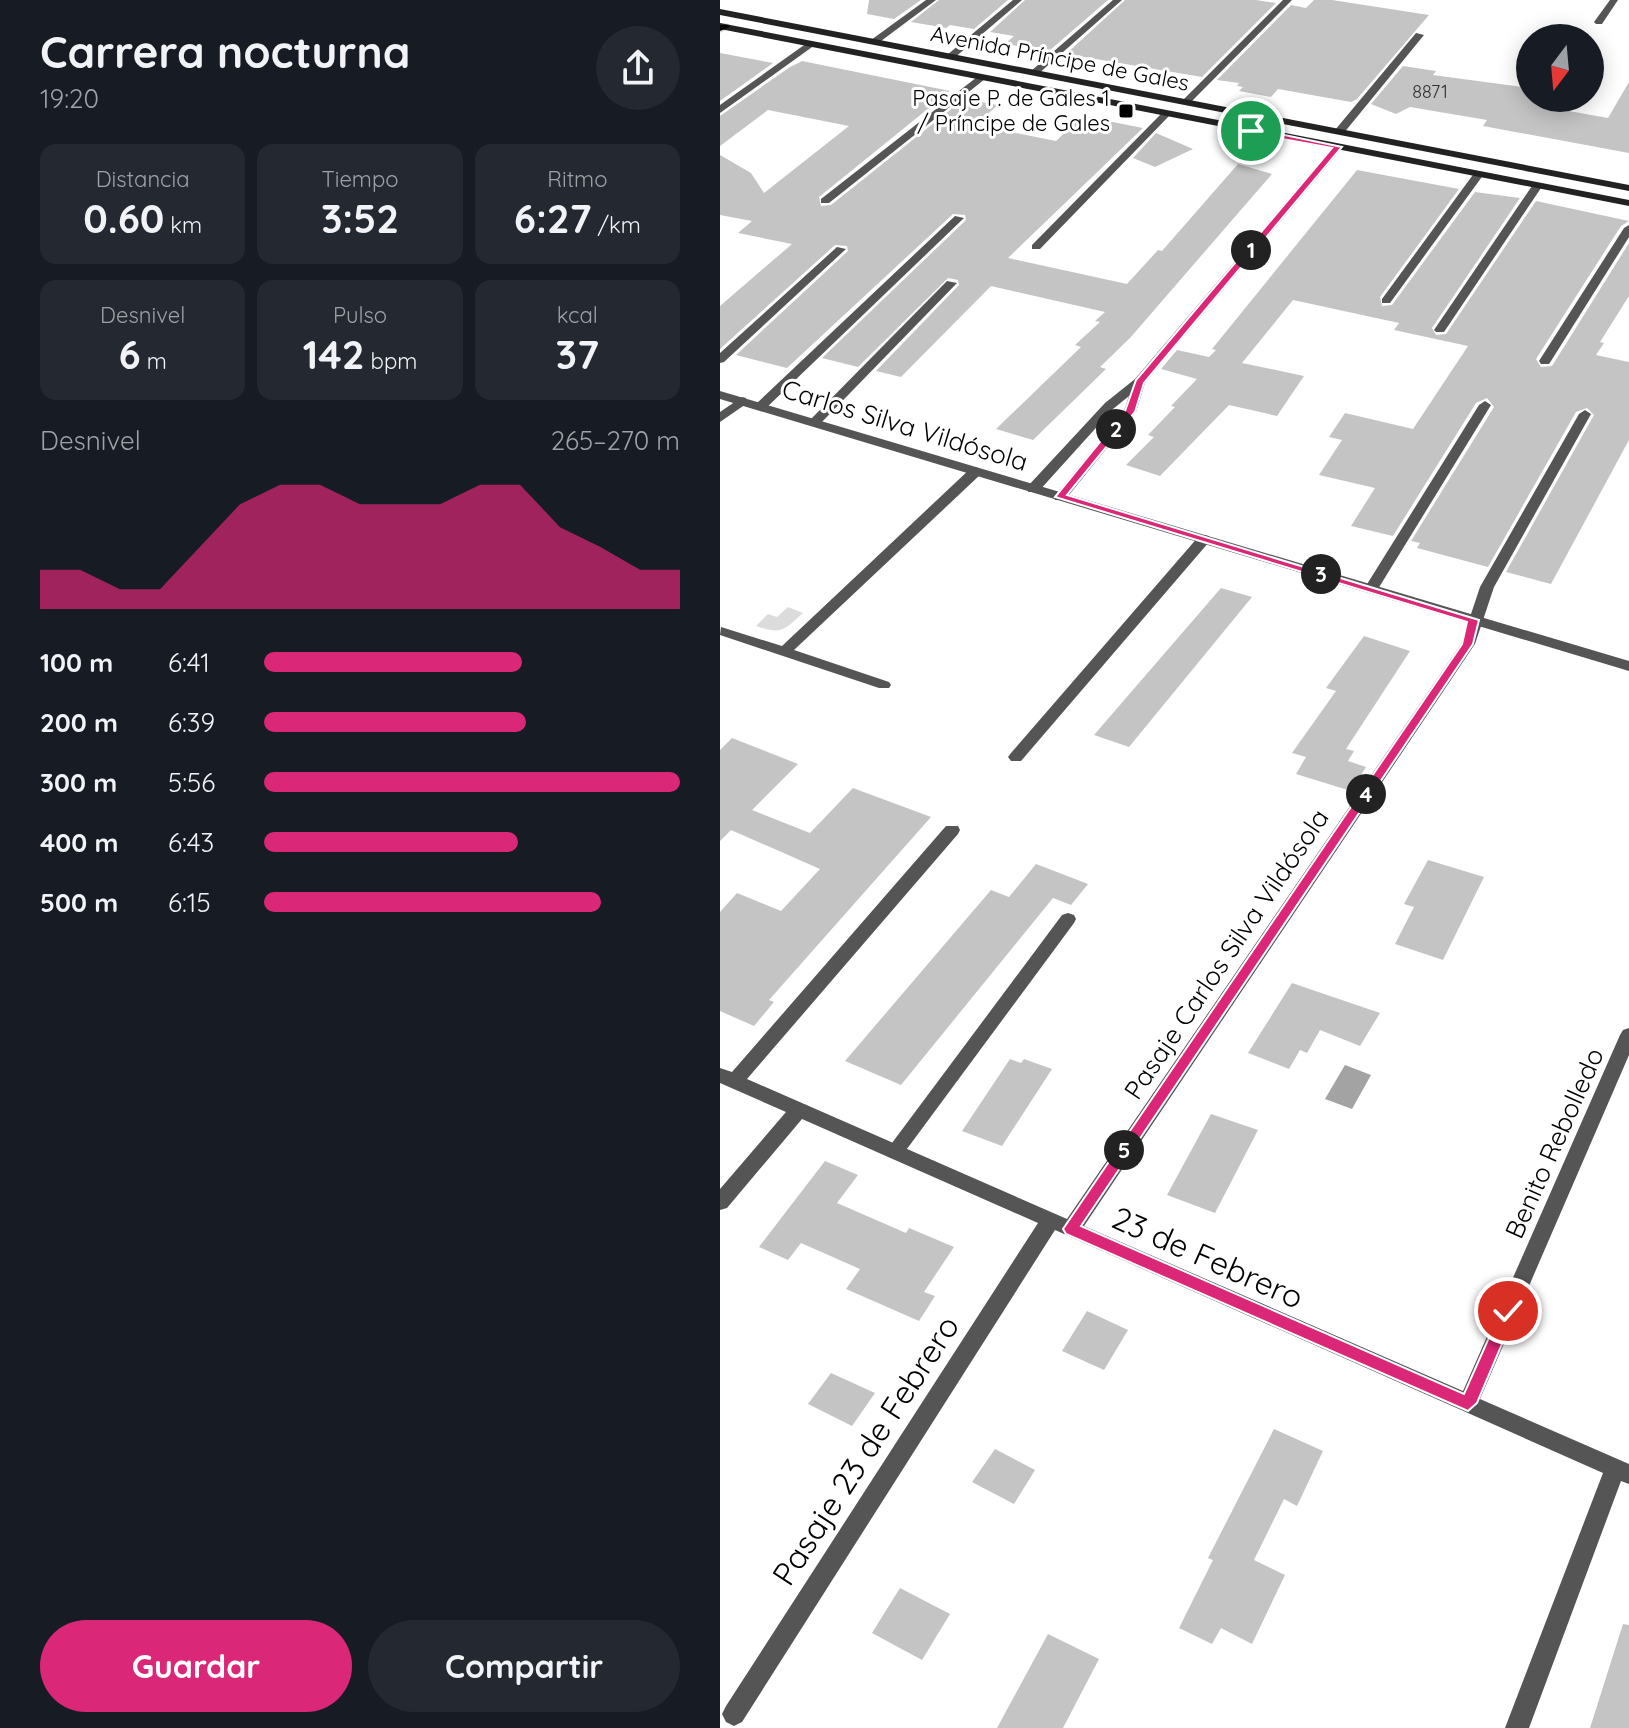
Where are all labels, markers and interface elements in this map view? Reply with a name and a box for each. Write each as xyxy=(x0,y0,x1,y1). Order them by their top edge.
street label: Avenida Príncipe de Gales xyxy=(928,19,1192,97)
text: Carrera nocturna xyxy=(40,24,410,79)
north arrow xyxy=(1516,24,1604,112)
map controls xyxy=(1516,24,1604,112)
button: share xyxy=(596,26,680,110)
house number: 8871 xyxy=(1412,80,1448,103)
text: 19:20 xyxy=(40,82,99,115)
place label: Pasaje P. de Gales 1 / Príncipe de Gales xyxy=(912,84,1110,137)
pin xyxy=(1217,97,1285,165)
marker: Pasaje P. de Gales 1 / Príncipe de Gales xyxy=(1117,102,1135,120)
icon: arrive xyxy=(1229,109,1273,153)
text: Distancia xyxy=(96,165,190,193)
text: Tiempo xyxy=(321,165,399,193)
text: Ritmo xyxy=(547,165,607,193)
text: 0.60 xyxy=(83,193,164,243)
text: 3:52 xyxy=(321,193,399,243)
text: 6:27 xyxy=(514,193,592,243)
text: km xyxy=(164,211,202,239)
text: /km xyxy=(592,211,641,239)
pin: 1 xyxy=(1231,230,1271,270)
text: 1 xyxy=(1247,236,1255,264)
text: Desnivel xyxy=(100,301,185,329)
text: Pulso xyxy=(333,301,387,329)
text: kcal xyxy=(557,301,598,329)
text: 6 xyxy=(119,329,141,379)
text: 142 xyxy=(303,329,365,379)
text: 37 xyxy=(556,329,599,379)
text: m xyxy=(141,347,167,375)
text: bpm xyxy=(365,347,417,375)
street label: Carlos Silva Vildósola xyxy=(778,372,1032,478)
pin: 2 xyxy=(1096,409,1136,449)
text: 2 xyxy=(1110,415,1122,443)
text: Desnivel xyxy=(40,424,141,457)
text: 265–270 m xyxy=(551,424,680,457)
pin: 3 xyxy=(1301,554,1341,594)
text: 3 xyxy=(1315,560,1327,588)
text: 100 m xyxy=(40,646,113,679)
text: 6:41 xyxy=(168,646,210,679)
text: 200 m xyxy=(40,706,118,739)
text: 6:39 xyxy=(168,706,215,739)
text: 300 m xyxy=(40,766,117,799)
text: 5:56 xyxy=(168,766,215,799)
pin: 4 xyxy=(1346,774,1386,814)
text: 4 xyxy=(1360,780,1372,808)
street label: Pasaje Carlos Silva Vildósola xyxy=(1116,802,1336,1106)
text: 400 m xyxy=(40,826,118,859)
text: 6:43 xyxy=(168,826,214,859)
text: 500 m xyxy=(40,886,118,919)
text: 6:15 xyxy=(168,886,211,919)
street label: Benito Rebolledo xyxy=(1497,1043,1611,1243)
pin: 5 xyxy=(1104,1130,1144,1170)
text: 5 xyxy=(1118,1136,1130,1164)
street label: 23 de Febrero xyxy=(1106,1197,1310,1317)
pin xyxy=(1474,1277,1542,1345)
icon: check xyxy=(1486,1289,1530,1333)
street label: Pasaje 23 de Febrero xyxy=(763,1308,967,1592)
button: Guardar xyxy=(40,1620,352,1712)
button: Compartir xyxy=(368,1620,680,1712)

